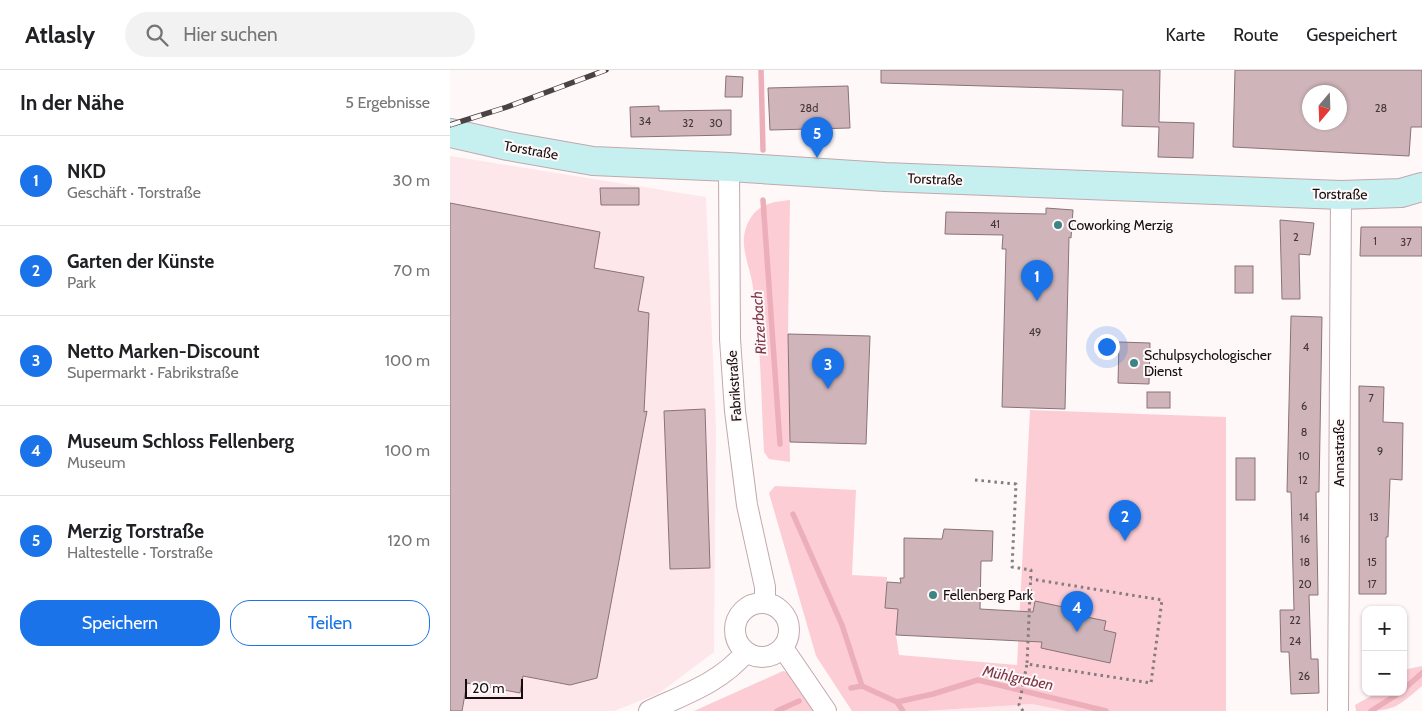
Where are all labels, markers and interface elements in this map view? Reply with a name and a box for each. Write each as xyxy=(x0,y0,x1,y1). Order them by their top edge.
search box xyxy=(125,12,475,57)
text: Atlasly xyxy=(25,20,95,49)
icon: search xyxy=(143,21,171,49)
text: Hier suchen xyxy=(183,23,278,46)
text: Karte xyxy=(1166,24,1205,46)
text: Route xyxy=(1233,24,1278,46)
text: Gespeichert xyxy=(1306,24,1397,46)
north arrow xyxy=(1302,85,1347,130)
text: In der Nähe xyxy=(20,90,124,115)
text: 5 Ergebnisse xyxy=(345,93,430,112)
house number: 28d xyxy=(800,101,818,115)
house number: 28 xyxy=(1375,101,1387,115)
house number: 34 xyxy=(639,114,652,128)
house number: 32 xyxy=(682,116,694,130)
house number: 30 xyxy=(709,116,723,130)
pin: 5 xyxy=(801,117,833,158)
street label: Torstraße xyxy=(502,136,560,164)
text: NKD xyxy=(67,160,106,183)
street label: Torstraße xyxy=(907,169,963,189)
text: 1 xyxy=(33,171,39,190)
text: 30 m xyxy=(393,171,430,190)
text: Geschäft · Torstraße xyxy=(67,183,201,202)
street label: Torstraße xyxy=(1312,185,1368,203)
place label: Coworking Merzig xyxy=(1068,216,1174,234)
house number: 41 xyxy=(990,217,1000,231)
marker: Coworking Merzig xyxy=(1052,219,1064,231)
house number: 2 xyxy=(1293,230,1299,244)
house number: 1 xyxy=(1373,234,1377,248)
house number: 37 xyxy=(1400,235,1412,249)
text: Garten der Künste xyxy=(67,250,214,273)
pin: 1 xyxy=(1021,260,1053,301)
text: 2 xyxy=(32,261,40,280)
text: 70 m xyxy=(393,261,430,280)
text: Park xyxy=(67,273,96,292)
water label: Ritzerbach xyxy=(748,291,770,355)
house number: 49 xyxy=(1029,325,1041,339)
your location xyxy=(1094,334,1120,360)
text: Netto Marken-Discount xyxy=(67,340,260,363)
house number: 4 xyxy=(1303,340,1310,354)
place label: Schulpsychologischer Dienst xyxy=(1144,346,1272,380)
pin: 3 xyxy=(812,348,844,389)
street label: Fabrikstraße xyxy=(723,350,745,422)
text: 3 xyxy=(32,351,40,370)
text: 100 m xyxy=(385,351,430,370)
marker: Schulpsychologischer Dienst xyxy=(1128,357,1140,369)
text: Supermarkt · Fabrikstraße xyxy=(67,363,239,382)
house number: 7 xyxy=(1368,391,1374,405)
house number: 6 xyxy=(1301,399,1307,413)
street label: Annastraße xyxy=(1330,419,1348,487)
house number: 8 xyxy=(1301,425,1307,439)
text: Museum Schloss Fellenberg xyxy=(67,430,294,453)
text: 4 xyxy=(31,441,41,460)
text: 100 m xyxy=(385,441,430,460)
house number: 9 xyxy=(1377,444,1383,458)
house number: 10 xyxy=(1298,449,1310,463)
text: Museum xyxy=(67,453,125,472)
house number: 12 xyxy=(1298,473,1308,487)
pin: 2 xyxy=(1109,500,1141,541)
house number: 14 xyxy=(1299,510,1310,524)
house number: 13 xyxy=(1369,510,1379,524)
text: Merzig Torstraße xyxy=(67,520,204,543)
text: 5 xyxy=(32,531,40,550)
text: 120 m xyxy=(388,531,430,550)
house number: 16 xyxy=(1300,532,1310,546)
text: Haltestelle · Torstraße xyxy=(67,543,213,562)
house number: 18 xyxy=(1300,555,1310,569)
house number: 15 xyxy=(1367,555,1377,569)
house number: 20 xyxy=(1298,577,1312,591)
house number: 17 xyxy=(1367,577,1377,591)
place label: Fellenberg Park xyxy=(943,586,1034,604)
marker: Fellenberg Park xyxy=(927,589,939,601)
pin: 4 xyxy=(1061,591,1093,632)
button: Speichern xyxy=(20,600,220,646)
button: Teilen xyxy=(230,600,430,646)
map controls xyxy=(1362,606,1407,696)
button: + xyxy=(1362,606,1407,651)
house number: 22 xyxy=(1289,613,1301,627)
house number: 24 xyxy=(1289,634,1302,648)
button: − xyxy=(1362,651,1407,696)
water label: Mühlgraben xyxy=(980,662,1055,694)
house number: 26 xyxy=(1298,669,1310,683)
scale bar xyxy=(465,676,522,699)
text: 20 m xyxy=(472,679,505,697)

